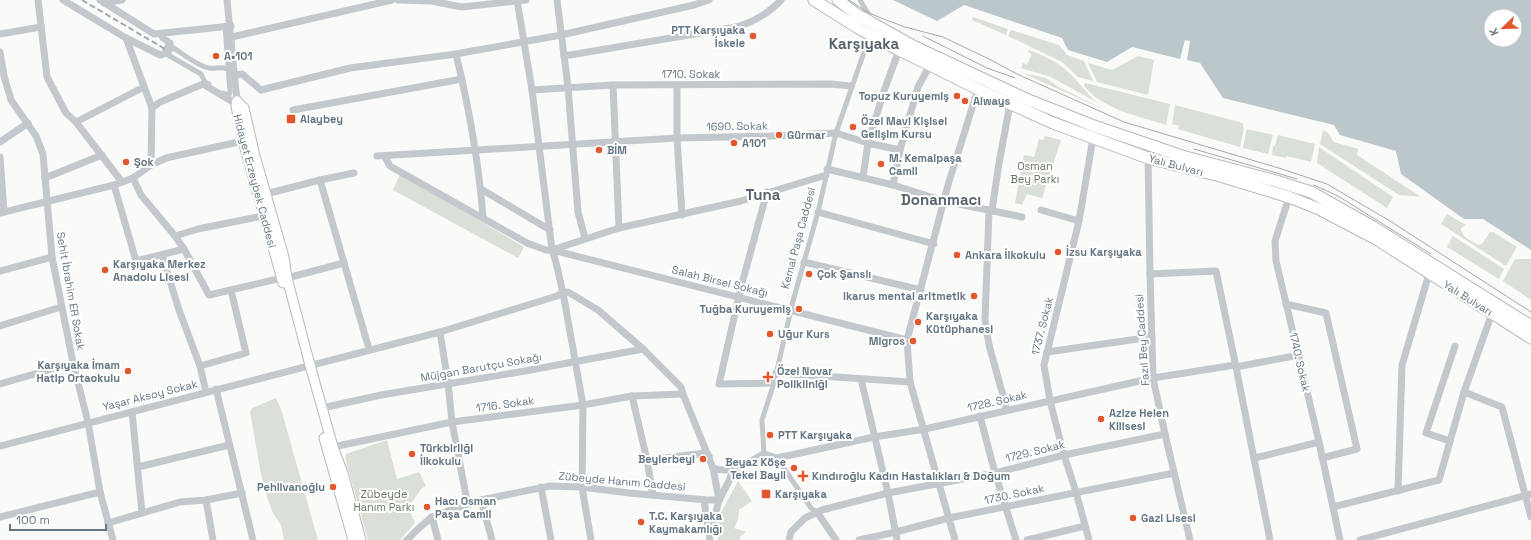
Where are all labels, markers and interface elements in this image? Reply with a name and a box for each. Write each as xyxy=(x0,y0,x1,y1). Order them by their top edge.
north arrow xyxy=(1483,8,1523,48)
place label: PTT Karşıyaka İskele xyxy=(671,23,746,50)
text: K xyxy=(1486,26,1502,38)
marker: PTT Karşıyaka İskele xyxy=(748,31,758,41)
district label: Karşıyaka xyxy=(829,34,900,53)
place label: A•101 xyxy=(224,49,252,63)
marker: A•101 xyxy=(211,51,221,61)
street label: 1710. Sokak xyxy=(662,67,721,81)
place label: Topuz Kuruyemiş xyxy=(859,89,949,103)
marker: Topuz Kuruyemiş xyxy=(952,91,962,101)
place label: Always xyxy=(973,94,1011,108)
marker: Always xyxy=(960,96,970,106)
place label: Alaybey xyxy=(300,112,343,126)
street label: Hidayet Erzeybek Caddesi xyxy=(230,113,280,250)
marker: Alaybey xyxy=(285,113,297,125)
place label: Özel Mavi Kişisel Gelişim Kursu xyxy=(861,114,947,141)
street label: 1690. Sokak xyxy=(706,118,768,134)
marker: Özel Mavi Kişisel Gelişim Kursu xyxy=(848,122,858,132)
place label: Gürmar xyxy=(787,128,826,142)
marker: Gürmar xyxy=(774,130,784,140)
place label: A101 xyxy=(742,136,766,150)
marker: A101 xyxy=(729,138,739,148)
place label: BİM xyxy=(607,143,627,157)
marker: BİM xyxy=(594,145,604,155)
place label: M. Kemalpaşa Camii xyxy=(889,151,962,178)
street label: Yalı Bulvarı xyxy=(1147,151,1205,179)
place label: Şok xyxy=(134,155,154,169)
marker: Şok xyxy=(121,157,131,167)
marker: M. Kemalpaşa Camii xyxy=(876,159,886,169)
park label: Osman Bey Parkı xyxy=(1011,159,1059,186)
district label: Tuna xyxy=(746,185,781,204)
street label: Kemal Paşa Caddesi xyxy=(778,185,818,290)
district label: Donanmacı xyxy=(901,190,981,209)
street label: Sehit İbrahim ER Sokak xyxy=(54,231,88,351)
place label: İzsu Karşıyaka xyxy=(1066,245,1142,259)
marker: İzsu Karşıyaka xyxy=(1053,247,1063,257)
place label: Ankara İlkokulu xyxy=(965,248,1046,262)
marker: Ankara İlkokulu xyxy=(952,250,962,260)
place label: Karşıyaka Merkez Anadolu Lisesi xyxy=(113,257,206,284)
street label: Salah Birsel Sokağı xyxy=(670,262,770,300)
marker: Karşıyaka Merkez Anadolu Lisesi xyxy=(100,265,110,275)
place label: Çok Şanslı xyxy=(817,267,871,281)
marker: Çok Şanslı xyxy=(804,269,814,279)
street label: Yalı Bulvarı xyxy=(1441,277,1495,319)
place label: ikarus mental aritmetik xyxy=(843,289,967,303)
marker: ikarus mental aritmetik xyxy=(969,291,979,301)
street label: Fazıl Bey Caddesi xyxy=(1132,293,1152,386)
street label: 1737. Sokak xyxy=(1028,295,1056,357)
place label: Tuğba Kuruyemiş xyxy=(699,302,791,316)
marker: Tuğba Kuruyemiş xyxy=(794,304,804,314)
place label: Karşıyaka Kütüphanesi xyxy=(926,309,993,336)
marker: Karşıyaka Kütüphanesi xyxy=(913,317,923,327)
place label: Uğur Kurs xyxy=(778,327,830,341)
marker: Uğur Kurs xyxy=(765,329,775,339)
street label: 1740. Sokak xyxy=(1286,331,1314,393)
place label: Migros xyxy=(869,334,905,348)
marker: Migros xyxy=(908,336,918,346)
street label: Müjgan Barutçu Sokağı xyxy=(419,349,543,385)
place label: Karşıyaka İmam Hatip Ortaokulu xyxy=(37,358,120,385)
place label: Özel Novar Polikliniği xyxy=(777,364,833,391)
marker: Karşıyaka İmam Hatip Ortaokulu xyxy=(123,366,133,376)
marker: Özel Novar Polikliniği xyxy=(762,371,774,383)
street label: Yaşar Aksoy Sokak xyxy=(101,376,199,414)
street label: 1728. Sokak xyxy=(966,387,1028,415)
street label: 1716. Sokak xyxy=(475,393,535,415)
place label: Azize Helen Kilisesi xyxy=(1109,406,1169,433)
marker: Azize Helen Kilisesi xyxy=(1096,414,1106,424)
place label: PTT Karşıyaka xyxy=(778,428,852,442)
marker: PTT Karşıyaka xyxy=(765,430,775,440)
street label: 1729. Sokak xyxy=(1004,437,1066,465)
place label: Türkbirliği İlkokulu xyxy=(420,441,473,468)
marker: Türkbirliği İlkokulu xyxy=(407,449,417,459)
place label: Beylerbeyi xyxy=(638,452,695,466)
marker: Beylerbeyi xyxy=(698,454,708,464)
place label: Beyaz Köşe Tekel Bayii xyxy=(725,455,786,482)
marker: Beyaz Köşe Tekel Bayii xyxy=(789,463,799,473)
street label: Zübeyde Hanım Caddesi xyxy=(558,468,686,494)
place label: Kındıroğlu Kadın Hastalıkları & Doğum xyxy=(812,469,1010,483)
marker: Kındıroğlu Kadın Hastalıkları & Doğum xyxy=(797,470,809,482)
place label: Pehlivanoğlu xyxy=(257,480,325,494)
street label: 1730. Sokak xyxy=(983,481,1045,507)
marker: Pehlivanoğlu xyxy=(328,482,338,492)
park label: Zübeyde Hanım Parkı xyxy=(354,487,414,514)
place label: Karşıyaka xyxy=(775,487,827,501)
marker: Karşıyaka xyxy=(760,488,772,500)
place label: Hacı Osman Paşa Camii xyxy=(435,494,497,521)
marker: Hacı Osman Paşa Camii xyxy=(422,502,432,512)
scale bar xyxy=(10,506,106,532)
place label: T.C. Karşıyaka Kaymakamlığı xyxy=(649,509,723,536)
place label: Gazi Lisesi xyxy=(1141,511,1196,525)
text: 100 m xyxy=(16,512,50,528)
marker: Gazi Lisesi xyxy=(1128,513,1138,523)
marker: T.C. Karşıyaka Kaymakamlığı xyxy=(636,517,646,527)

